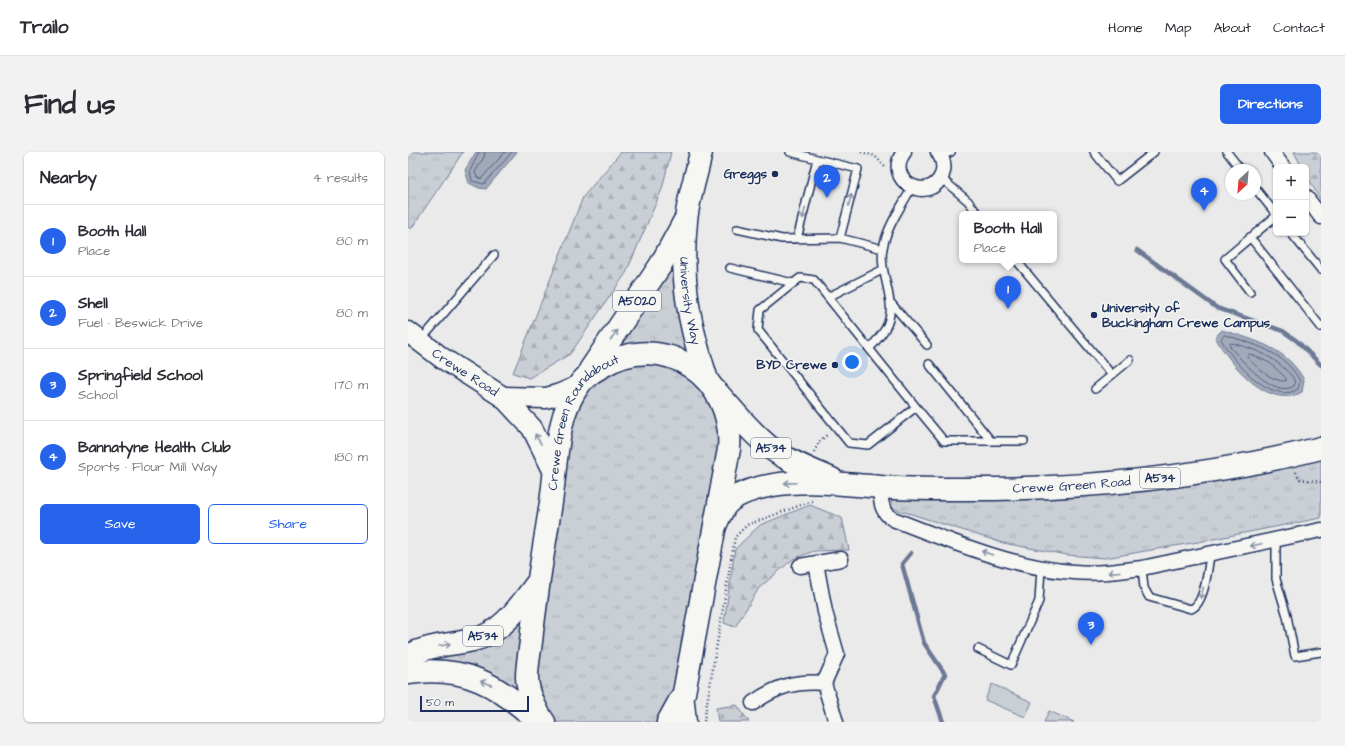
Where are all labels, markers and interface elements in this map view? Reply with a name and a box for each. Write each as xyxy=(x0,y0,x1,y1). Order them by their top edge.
text: Trailo xyxy=(20,14,69,41)
text: Home xyxy=(1108,18,1143,38)
text: Map xyxy=(1165,18,1191,38)
text: About xyxy=(1213,18,1251,38)
text: Contact xyxy=(1273,18,1325,38)
button: Directions xyxy=(1220,84,1321,124)
text: Find us xyxy=(24,85,115,124)
north arrow xyxy=(1225,164,1261,200)
map controls xyxy=(1273,164,1309,236)
button: + xyxy=(1273,164,1309,200)
place label: Greggs xyxy=(724,165,767,185)
pin: 2 xyxy=(814,165,840,198)
text: Nearby xyxy=(40,166,97,190)
text: 4 results xyxy=(313,169,368,187)
marker: Greggs xyxy=(770,169,780,179)
pin: 4 xyxy=(1191,178,1217,211)
one-way arrow xyxy=(847,194,854,207)
button: − xyxy=(1273,200,1309,236)
one-way arrow xyxy=(799,206,807,219)
popup xyxy=(959,211,1057,263)
text: Booth Hall xyxy=(974,218,1042,239)
text: Booth Hall xyxy=(78,221,146,242)
text: 1 xyxy=(52,232,54,250)
text: 80 m xyxy=(336,232,368,250)
text: Place xyxy=(974,239,1006,257)
text: Place xyxy=(78,242,110,260)
street label: University Way xyxy=(675,257,705,347)
pin: 1 xyxy=(995,276,1021,309)
road number: A5020 xyxy=(613,291,661,311)
text: Shell xyxy=(78,293,108,314)
place label: University of Buckingham Crewe Campus xyxy=(1101,299,1271,334)
text: 2 xyxy=(49,304,57,322)
text: 80 m xyxy=(336,304,368,322)
marker: University of Buckingham Crewe Campus xyxy=(1089,310,1099,320)
text: Fuel · Beswick Drive xyxy=(78,314,203,332)
one-way arrow xyxy=(610,330,618,341)
street label: Crewe Road xyxy=(428,344,502,401)
street label: Crewe Green Roundabout xyxy=(544,350,622,491)
your location xyxy=(842,352,862,372)
place label: BYD Crewe xyxy=(756,356,827,374)
marker: BYD Crewe xyxy=(830,360,840,370)
text: Springfield School xyxy=(78,365,203,386)
text: 3 xyxy=(50,376,56,394)
text: 170 m xyxy=(335,376,368,394)
text: School xyxy=(78,386,118,404)
one-way arrow xyxy=(534,434,542,445)
text: Bannatyne Health Club xyxy=(78,437,231,458)
road number: A534 xyxy=(751,438,791,458)
text: 4 xyxy=(49,448,57,466)
text: 180 m xyxy=(334,448,368,466)
text: Sports · Flour Mill Way xyxy=(78,458,217,476)
road number: A534 xyxy=(1140,468,1180,488)
street label: Crewe Green Road xyxy=(1012,472,1132,497)
one-way arrow xyxy=(784,479,797,486)
button: Save xyxy=(40,504,200,544)
button: Share xyxy=(208,504,368,544)
one-way arrow xyxy=(1249,541,1262,549)
one-way arrow xyxy=(981,548,993,556)
one-way arrow xyxy=(1108,568,1121,575)
one-way arrow xyxy=(1198,586,1206,599)
pin: 3 xyxy=(1078,612,1104,645)
road number: A534 xyxy=(463,626,503,646)
one-way arrow xyxy=(438,641,451,649)
one-way arrow xyxy=(480,678,492,686)
scale bar xyxy=(420,694,529,713)
text: 50 m xyxy=(426,695,454,710)

